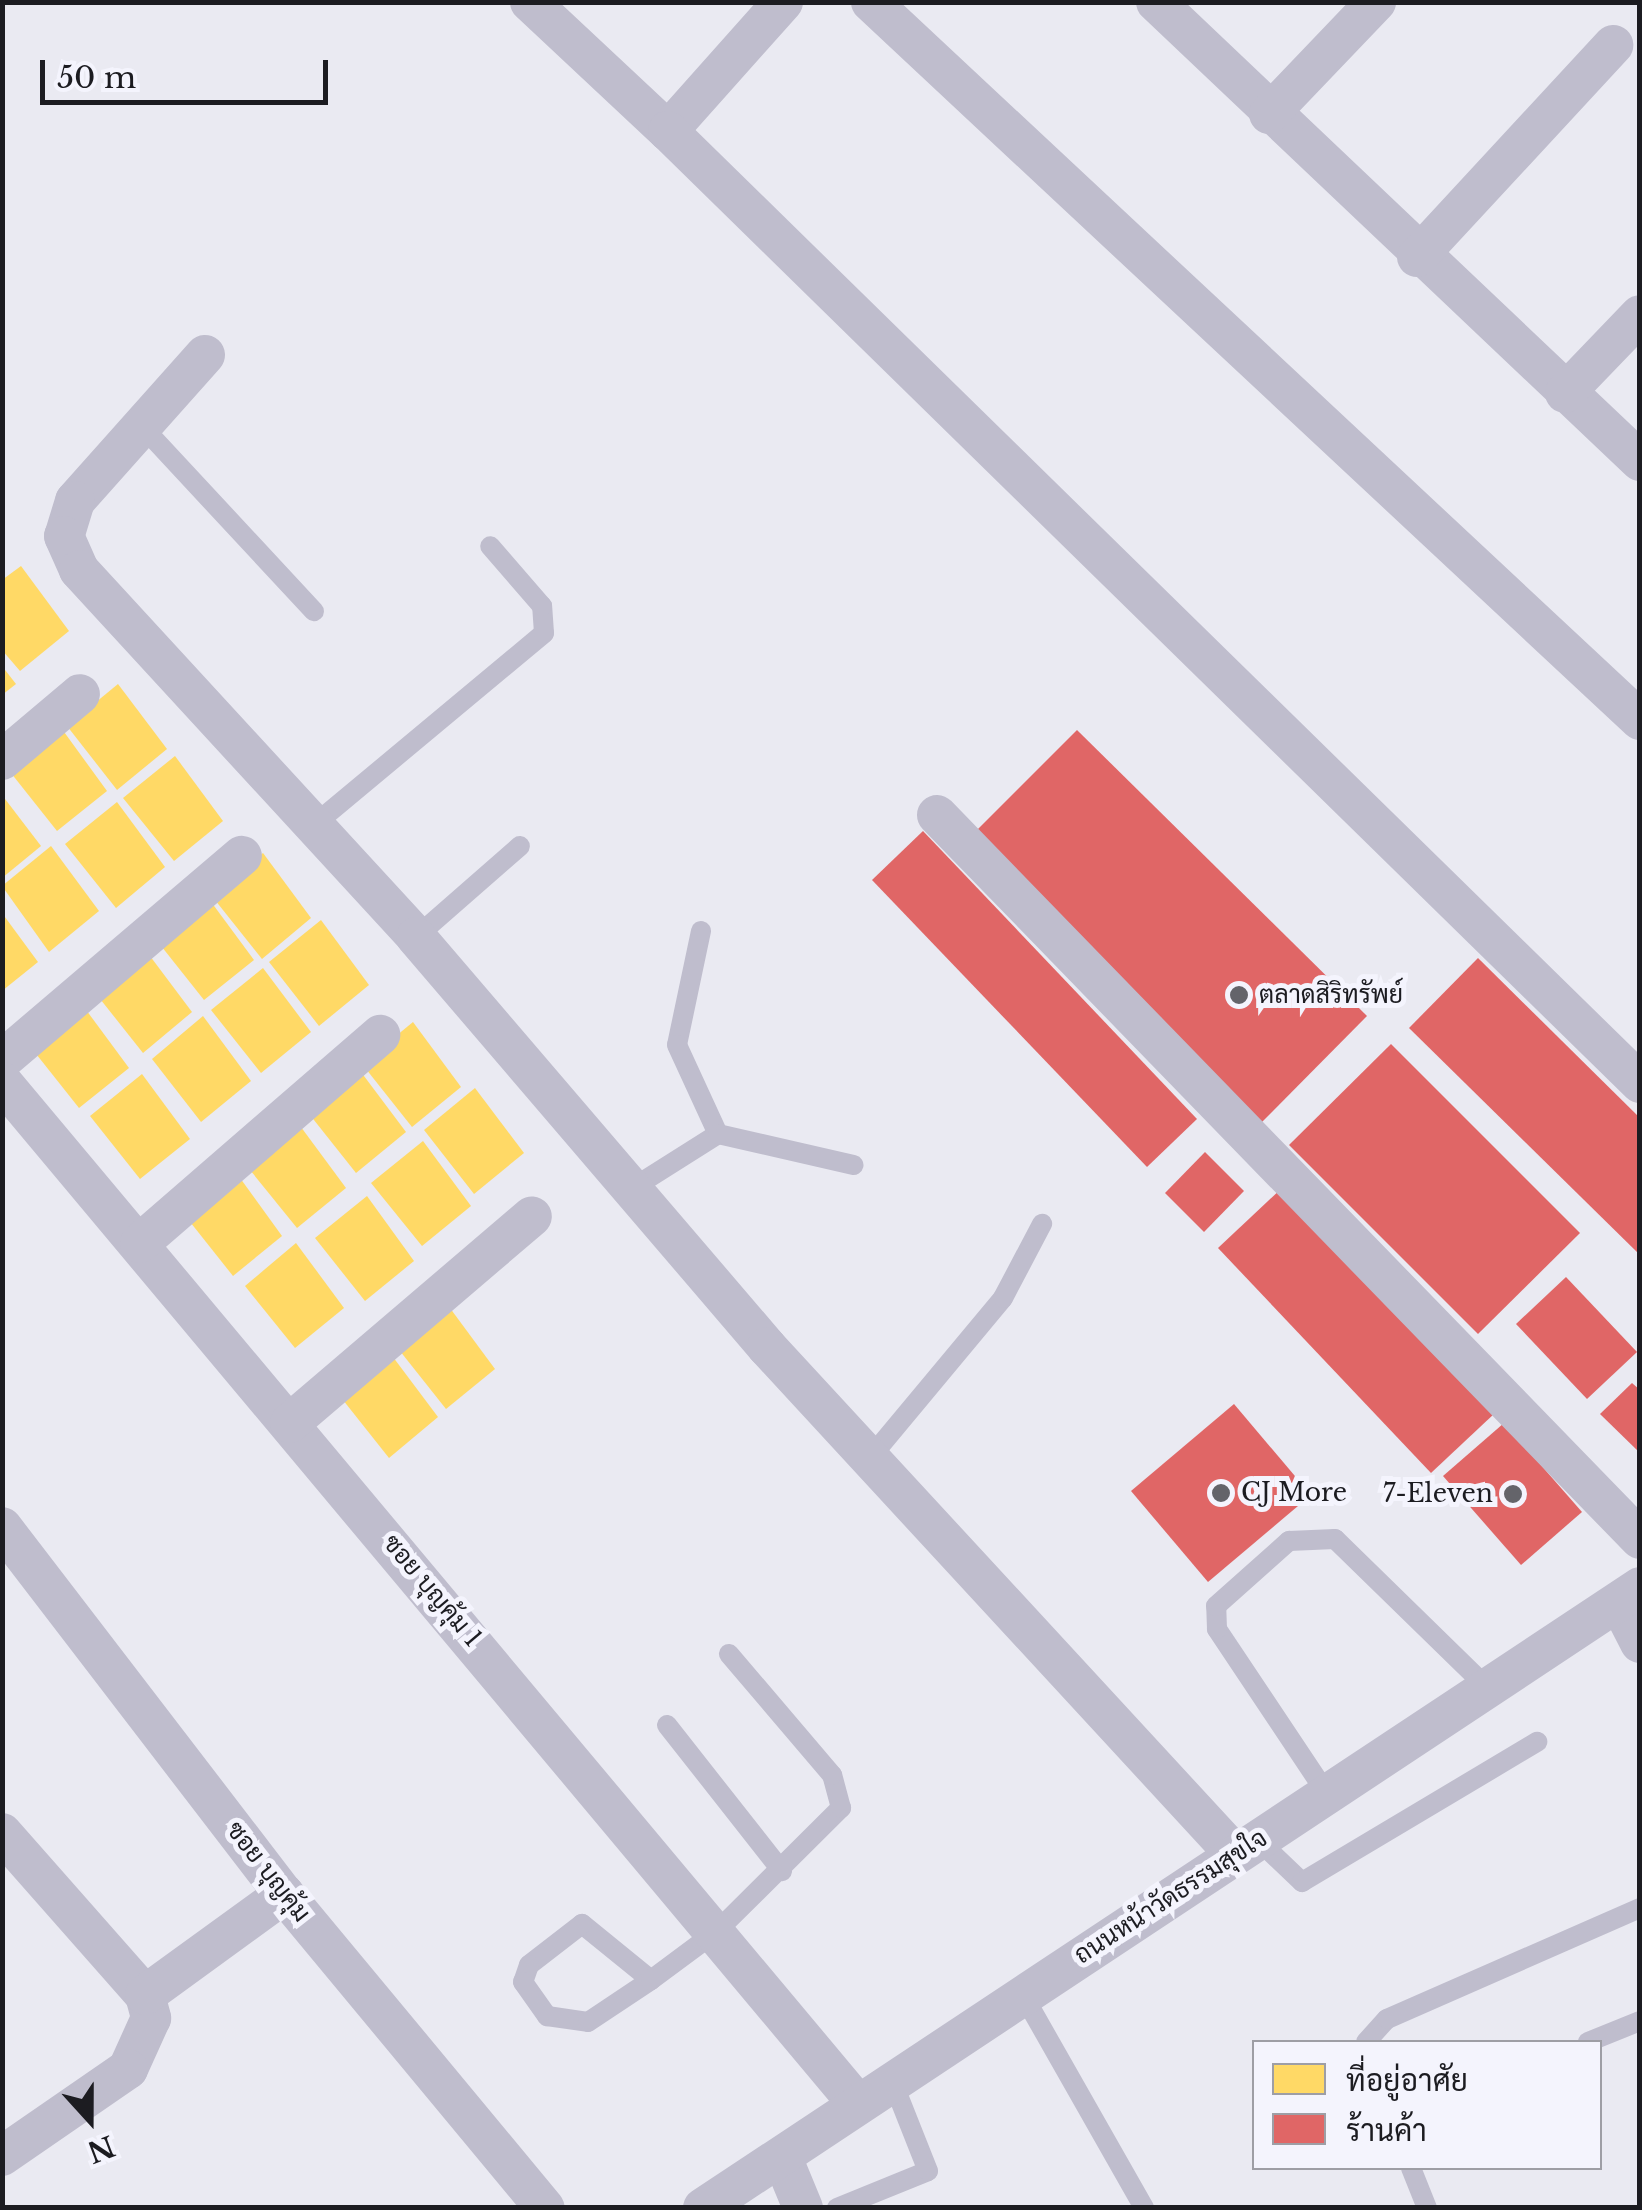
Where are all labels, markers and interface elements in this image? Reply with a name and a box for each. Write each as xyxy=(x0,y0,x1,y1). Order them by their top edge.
scale bar xyxy=(45,40,332,102)
text: 50 m xyxy=(57,59,136,96)
place label: ตลาดสิริทรัพย์ xyxy=(1259,980,1403,1010)
marker: ตลาดสิริทรัพย์ xyxy=(1228,984,1250,1006)
place label: CJ More xyxy=(1241,1478,1347,1508)
place label: 7-Eleven xyxy=(1383,1479,1493,1509)
marker: CJ More xyxy=(1210,1482,1232,1504)
marker: 7-Eleven xyxy=(1502,1483,1524,1505)
street label: ซอย บุญคุ้ม 1 xyxy=(376,1529,488,1653)
street label: ซอย บุญคุ้ม xyxy=(220,1816,316,1928)
street label: ถนนหน้าวัดธรรมสุขใจ xyxy=(1069,1823,1273,1971)
legend xyxy=(1252,2040,1602,2170)
text: ที่อยู่อาศัย xyxy=(1346,2062,1468,2099)
north arrow xyxy=(40,2070,140,2170)
text: ร้านค้า xyxy=(1346,2112,1427,2149)
text: N xyxy=(82,2127,119,2170)

